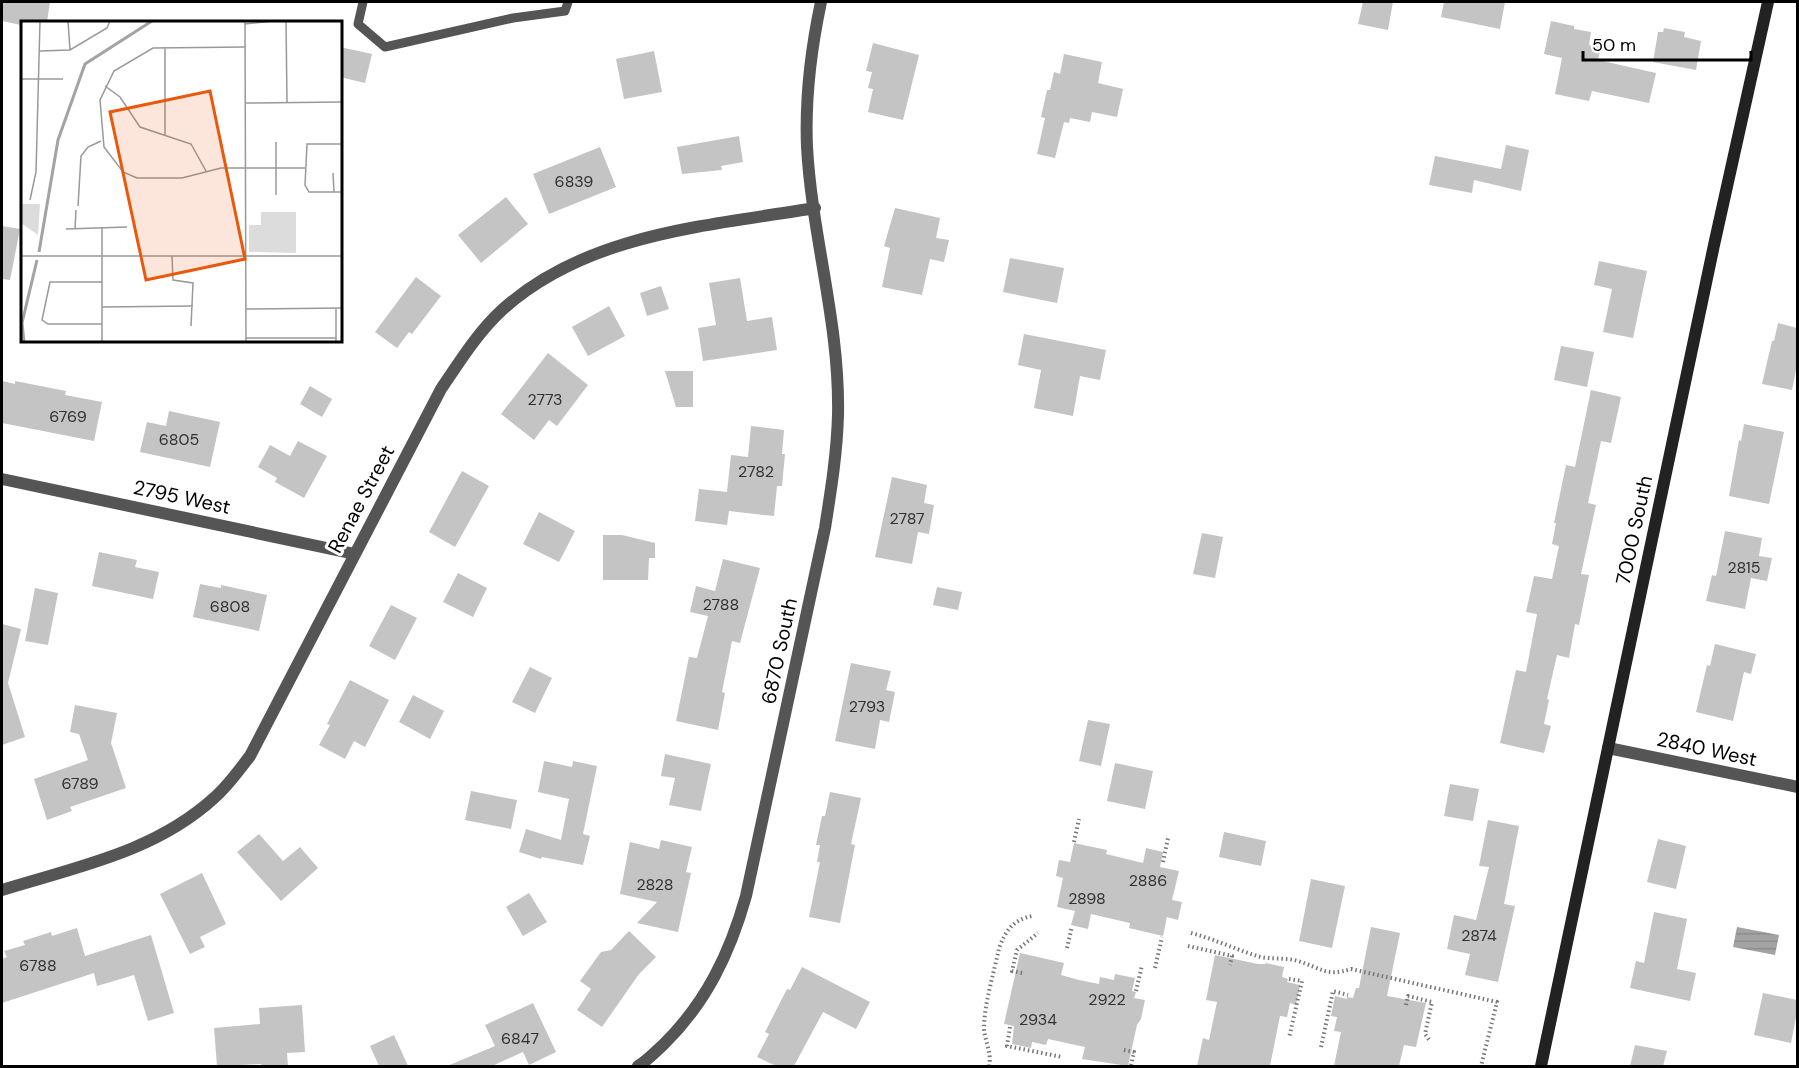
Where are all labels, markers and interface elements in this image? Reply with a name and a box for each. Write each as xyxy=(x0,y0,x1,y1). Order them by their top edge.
inset map xyxy=(21,21,342,342)
scale bar xyxy=(1583,24,1751,62)
text: 50 m xyxy=(1592,33,1636,57)
house number: 6839 xyxy=(555,171,593,192)
house number: 2773 xyxy=(527,389,563,410)
house number: 6769 xyxy=(49,406,87,427)
house number: 6805 xyxy=(159,429,199,450)
street label: Renae Street xyxy=(322,441,400,557)
house number: 2782 xyxy=(738,461,774,482)
street label: 7000 South xyxy=(1610,473,1658,587)
street label: 2795 West xyxy=(131,474,233,520)
house number: 2787 xyxy=(889,508,925,529)
house number: 2815 xyxy=(1727,557,1761,578)
house number: 2788 xyxy=(703,594,739,615)
house number: 6808 xyxy=(210,596,250,617)
street label: 6870 South xyxy=(755,596,803,706)
house number: 2793 xyxy=(849,696,885,717)
street label: 2840 West xyxy=(1655,726,1760,772)
house number: 6789 xyxy=(61,773,99,794)
house number: 2886 xyxy=(1129,870,1167,891)
house number: 2828 xyxy=(636,874,674,895)
house number: 2898 xyxy=(1068,888,1106,909)
house number: 2874 xyxy=(1461,925,1497,946)
house number: 6788 xyxy=(19,955,57,976)
house number: 2922 xyxy=(1088,989,1126,1010)
house number: 2934 xyxy=(1019,1009,1057,1030)
house number: 6847 xyxy=(501,1028,539,1049)

